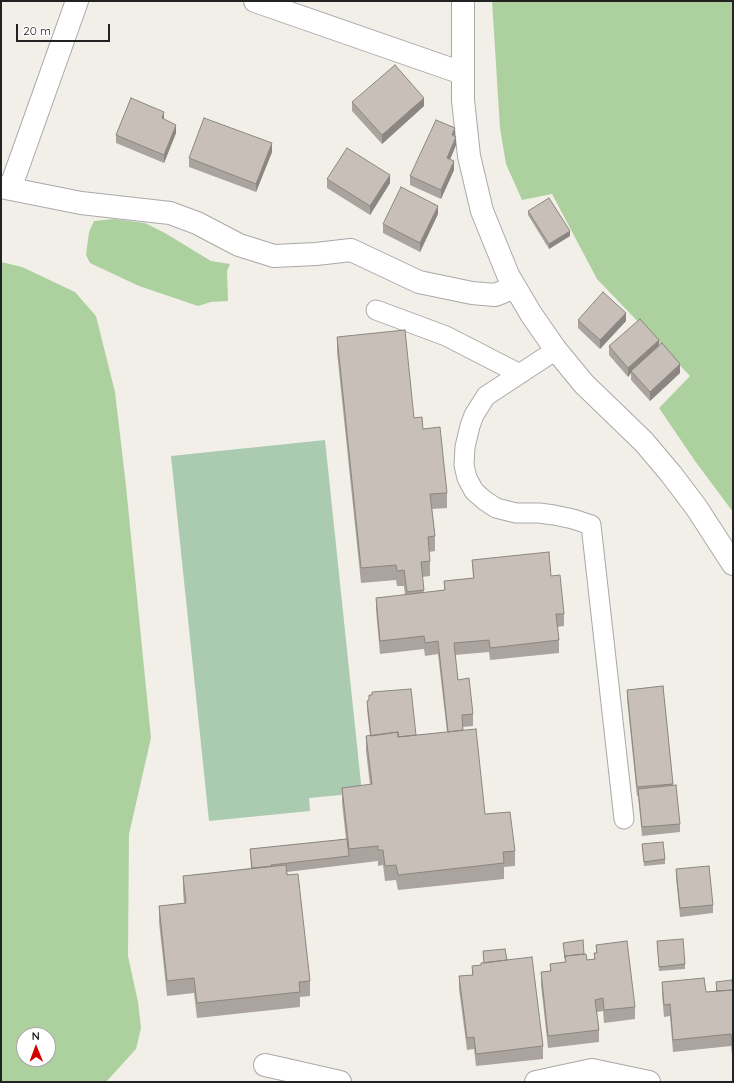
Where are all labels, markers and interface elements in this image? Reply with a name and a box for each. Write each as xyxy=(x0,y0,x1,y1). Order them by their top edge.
scale bar xyxy=(18,16,112,42)
text: 20 m xyxy=(23,23,51,38)
north arrow xyxy=(16,1027,56,1067)
text: N xyxy=(32,1029,40,1043)

